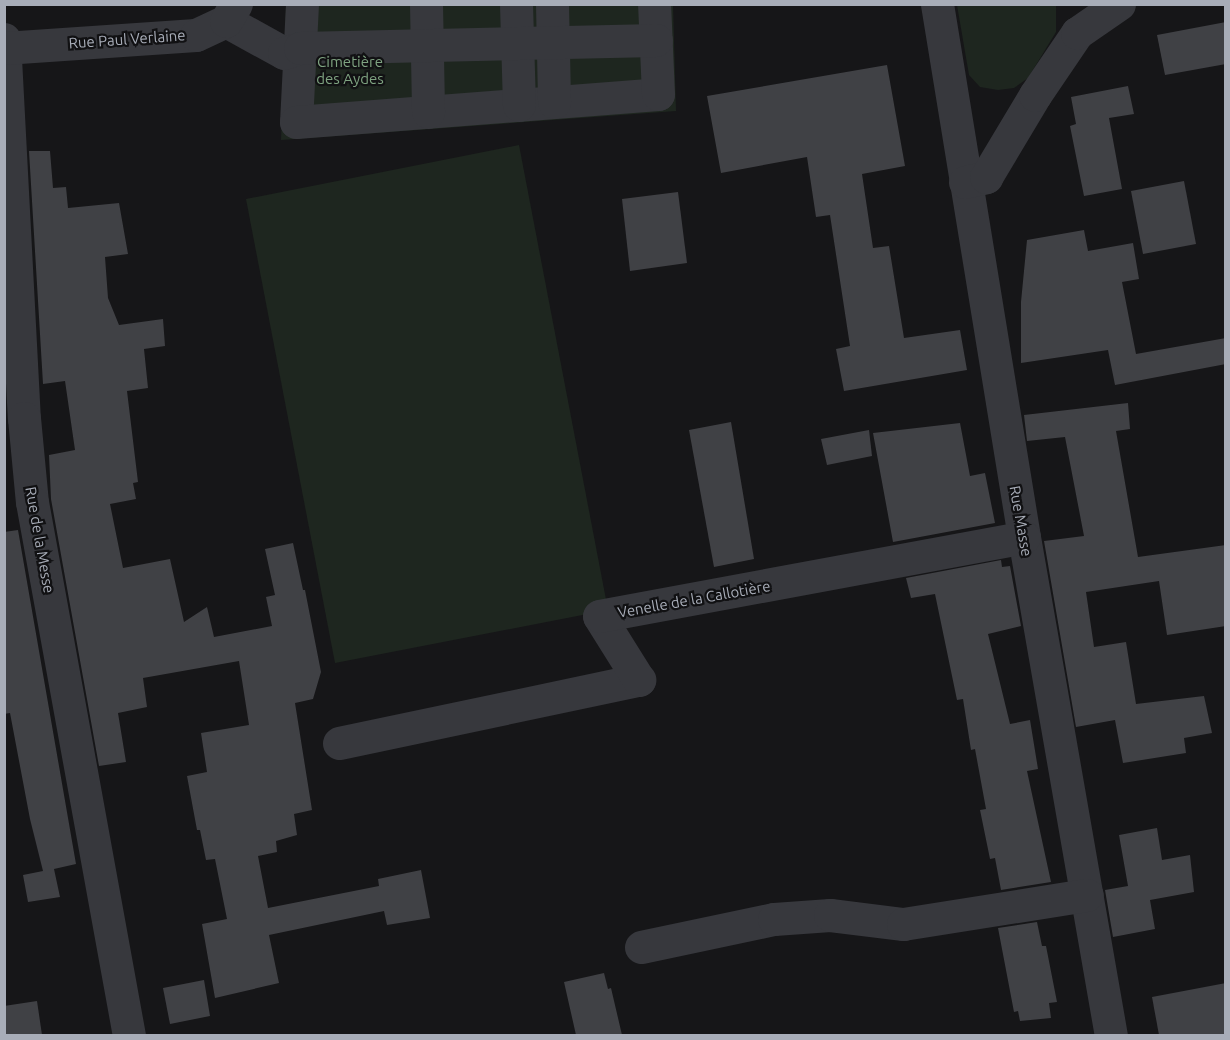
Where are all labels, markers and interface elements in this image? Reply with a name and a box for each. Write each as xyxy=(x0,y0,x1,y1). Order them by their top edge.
street label: Rue Paul Verlaine xyxy=(68,26,186,52)
park label: Cimetière des Aydes xyxy=(316,52,384,87)
street label: Rue Masse xyxy=(1006,484,1036,558)
street label: Rue de la Messe xyxy=(22,485,58,595)
street label: Venelle de la Callotière xyxy=(616,577,772,621)

